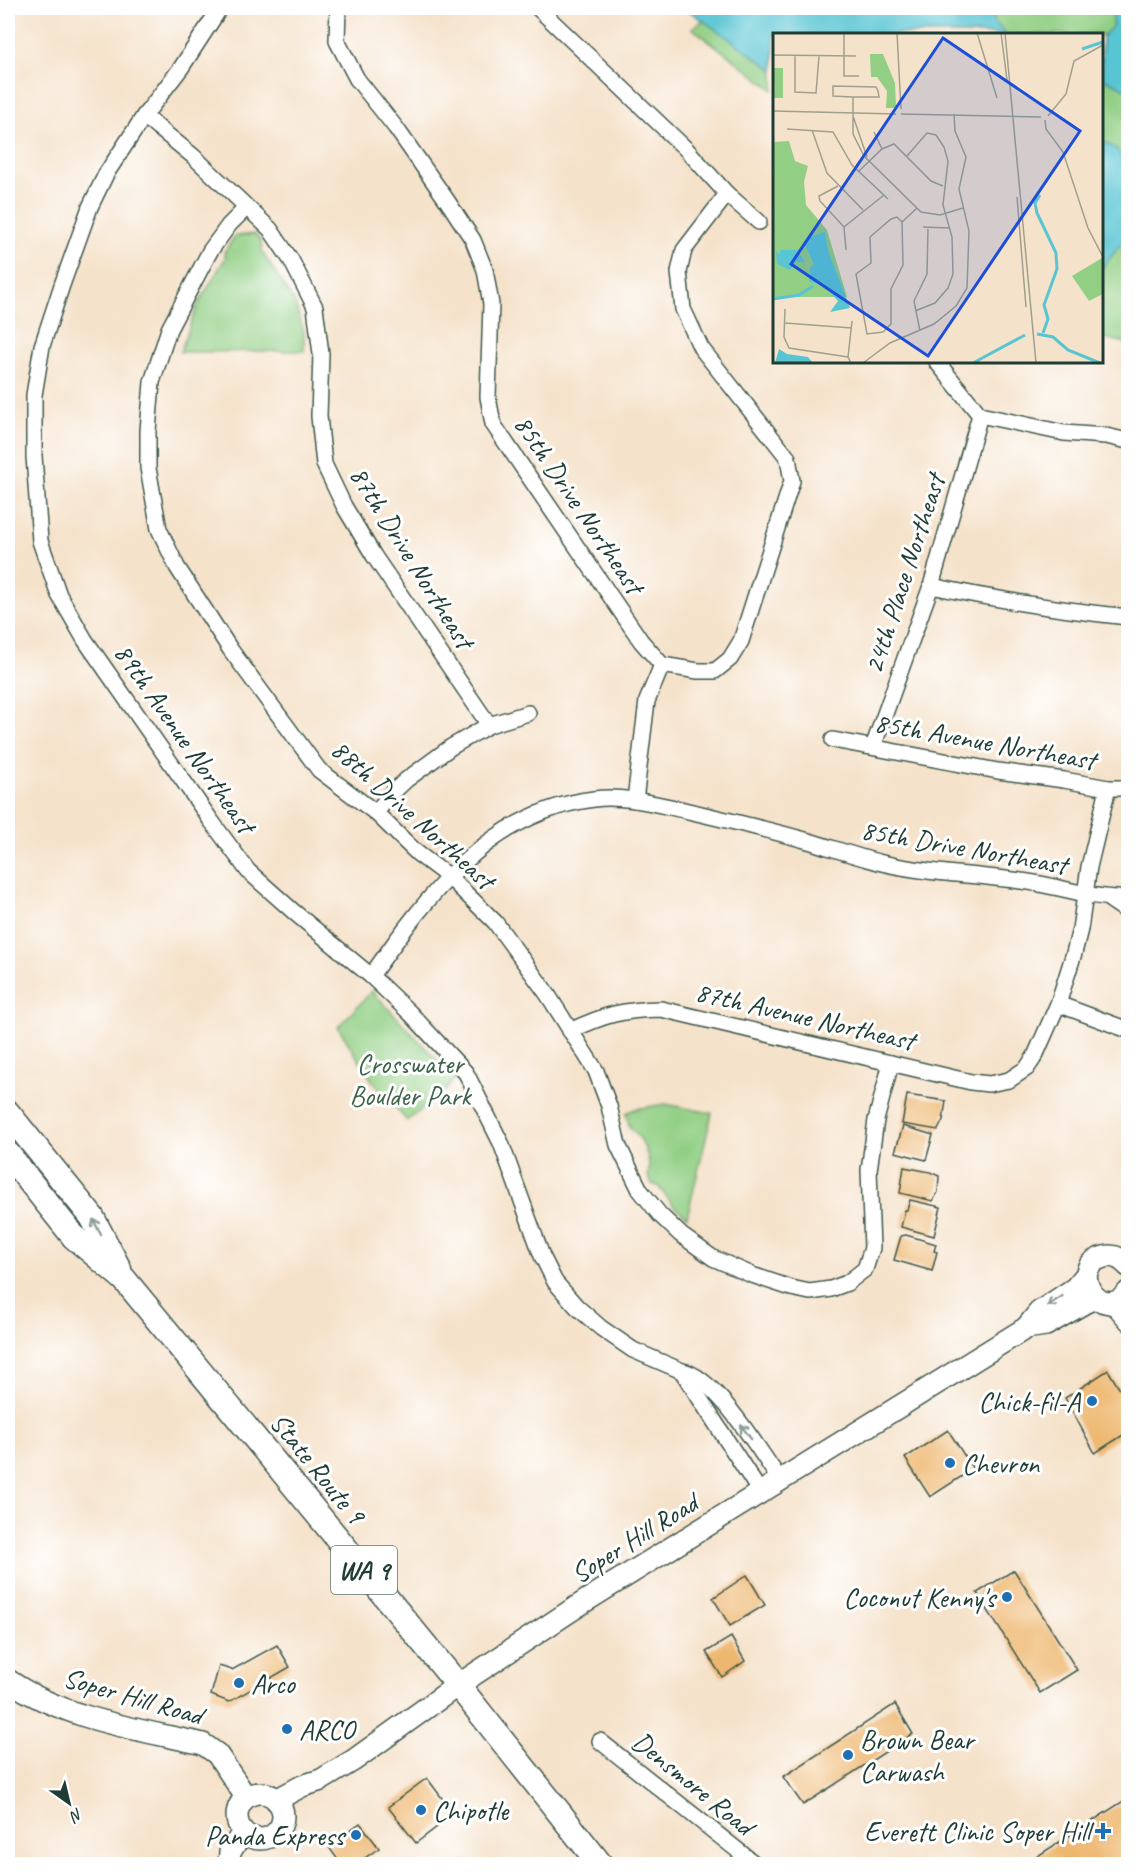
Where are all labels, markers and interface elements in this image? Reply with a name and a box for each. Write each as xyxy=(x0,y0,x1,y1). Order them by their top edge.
inset map xyxy=(773,33,1103,363)
street label: 85th Drive Northeast xyxy=(506,408,654,603)
street label: 87th Drive Northeast xyxy=(342,459,484,658)
street label: 24th Place Northeast xyxy=(855,467,954,678)
street label: 89th Avenue Northeast xyxy=(107,636,266,843)
street label: 85th Avenue Northeast xyxy=(872,704,1102,778)
street label: 88th Drive Northeast xyxy=(324,731,505,899)
street label: 85th Drive Northeast xyxy=(858,812,1073,883)
street label: 87th Avenue Northeast xyxy=(692,974,922,1059)
park label: Crosswater Boulder Park xyxy=(350,1046,472,1113)
one-way arrow xyxy=(91,1219,102,1237)
one-way arrow xyxy=(1048,1295,1064,1307)
place label: Chick-fil-A xyxy=(979,1384,1082,1419)
marker: Chick-fil-A xyxy=(1085,1394,1099,1408)
street label: State Route 9 xyxy=(263,1405,375,1532)
one-way arrow xyxy=(740,1425,752,1441)
place label: Chevron xyxy=(962,1446,1041,1481)
marker: Chevron xyxy=(943,1456,957,1470)
street label: Soper Hill Road xyxy=(564,1483,707,1591)
road number: WA 9 xyxy=(331,1546,397,1594)
place label: Coconut Kenny's xyxy=(844,1580,997,1615)
marker: Coconut Kenny's xyxy=(1000,1590,1014,1604)
street label: Soper Hill Road xyxy=(60,1659,210,1734)
place label: Arco xyxy=(251,1666,297,1701)
marker: Arco xyxy=(232,1676,246,1690)
place label: ARCO xyxy=(299,1712,357,1747)
marker: ARCO xyxy=(280,1722,294,1736)
place label: Brown Bear Carwash xyxy=(860,1722,976,1789)
street label: Densmore Road xyxy=(625,1723,764,1845)
marker: Brown Bear Carwash xyxy=(841,1748,855,1762)
north arrow xyxy=(39,1773,99,1833)
place label: Chipotle xyxy=(433,1793,510,1828)
marker: Chipotle xyxy=(414,1803,428,1817)
text: N xyxy=(65,1804,87,1827)
place label: Everett Clinic Soper Hill xyxy=(864,1814,1095,1849)
place label: Panda Express xyxy=(205,1818,346,1853)
marker: Everett Clinic Soper Hill xyxy=(1094,1822,1112,1840)
marker: Panda Express xyxy=(349,1828,363,1842)

